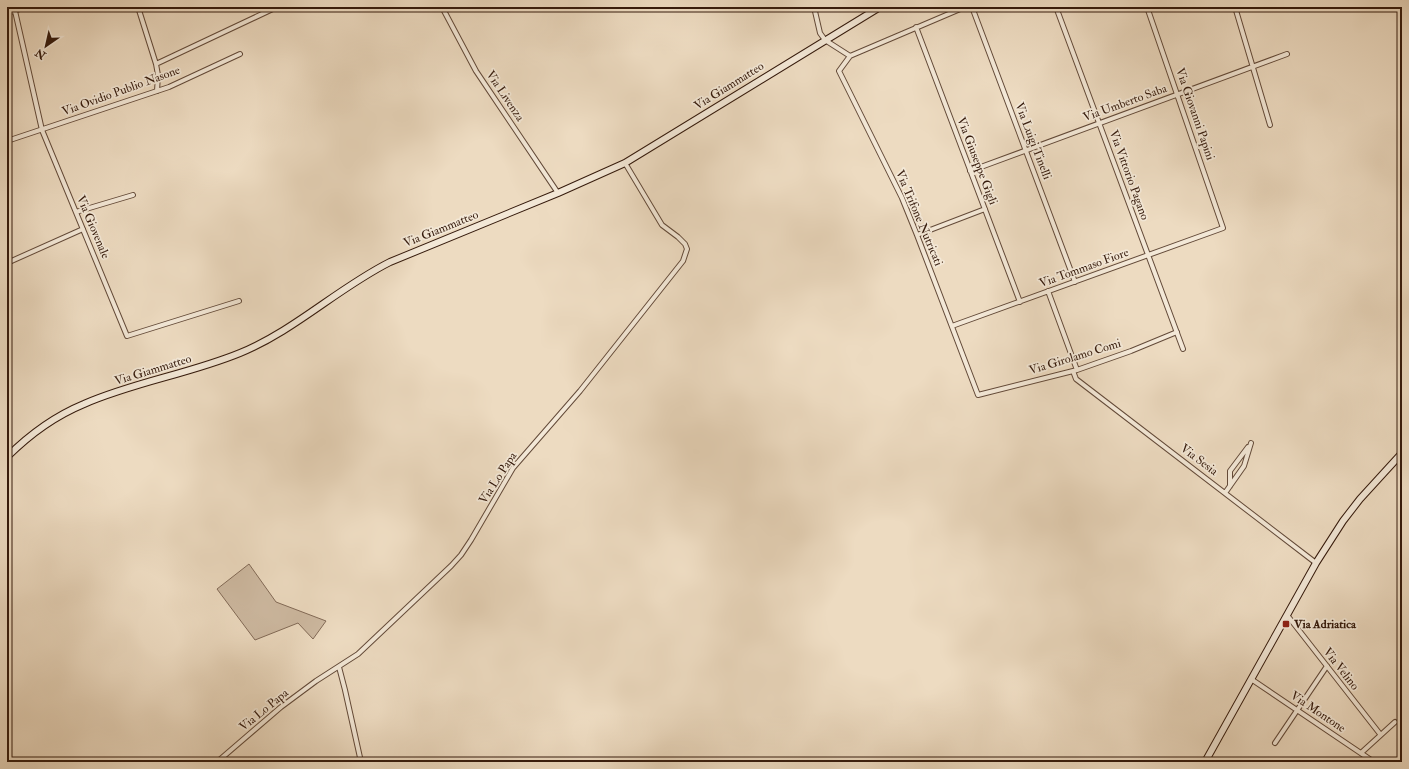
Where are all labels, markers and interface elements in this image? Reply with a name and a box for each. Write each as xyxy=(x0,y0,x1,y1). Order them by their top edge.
north arrow xyxy=(26,26,66,66)
text: N xyxy=(32,45,49,63)
street label: Via Giammatteo xyxy=(691,58,767,113)
street label: Via Ovidio Publio Nasone xyxy=(60,63,182,119)
street label: Via Giovanni Papini xyxy=(1172,66,1218,162)
street label: Via Livenza xyxy=(483,68,528,125)
street label: Via Umberto Saba xyxy=(1081,81,1170,125)
street label: Via Luigi Tinelli xyxy=(1011,100,1055,182)
street label: Via Giuseppe Gigli xyxy=(953,115,1001,207)
street label: Via Vittorio Pagano xyxy=(1106,128,1152,222)
street label: Via Trifone Nutricati xyxy=(892,168,946,268)
street label: Via Giovenale xyxy=(73,193,113,261)
street label: Via Giammatteo xyxy=(401,207,481,251)
street label: Via Tommaso Fiore xyxy=(1037,245,1131,291)
street label: Via Girolamo Comi xyxy=(1027,336,1123,378)
street label: Via Giammatteo xyxy=(113,351,193,389)
street label: Via Sesia xyxy=(1177,441,1222,480)
street label: Via Lo Papa xyxy=(476,448,521,507)
place label: Via Adriatica xyxy=(1293,617,1357,632)
marker: Via Adriatica xyxy=(1281,619,1291,629)
street label: Via Velino xyxy=(1320,645,1362,693)
street label: Via Lo Papa xyxy=(236,685,292,734)
street label: Via Montone xyxy=(1288,688,1348,736)

